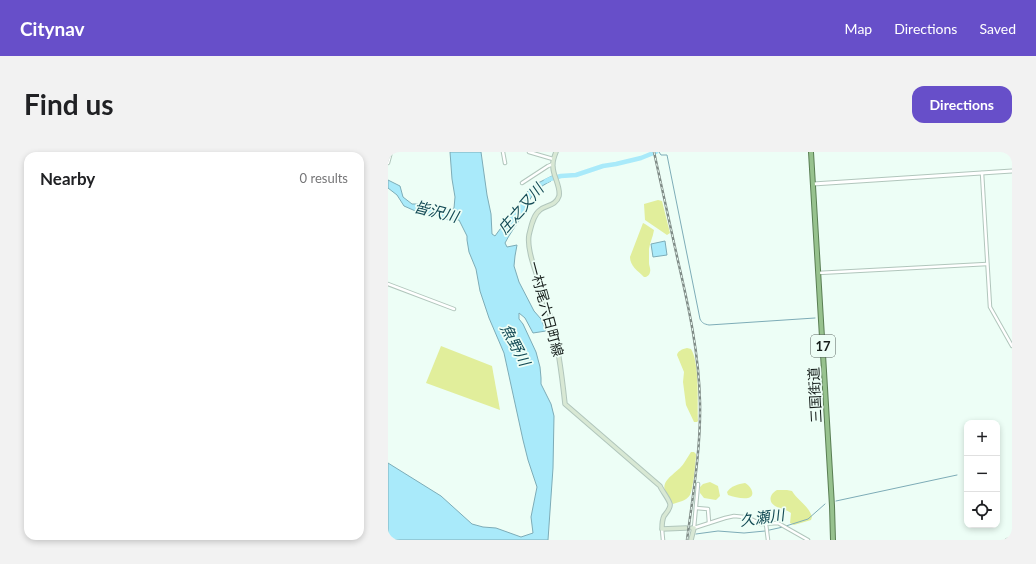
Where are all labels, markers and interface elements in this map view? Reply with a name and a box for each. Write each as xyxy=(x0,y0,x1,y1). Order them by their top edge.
text: Citynav xyxy=(20,17,85,40)
text: Map xyxy=(845,20,872,37)
text: Directions xyxy=(894,20,957,37)
text: Saved xyxy=(979,20,1016,37)
button: Directions xyxy=(912,86,1012,123)
text: Find us xyxy=(24,87,114,121)
text: Nearby xyxy=(40,168,95,189)
text: 0 results xyxy=(300,170,348,186)
water label: 庄之又川 xyxy=(494,178,548,237)
water label: 皆沢川 xyxy=(412,197,462,226)
street label: 一村尾六日町線 xyxy=(526,259,567,358)
water label: 魚野川 xyxy=(497,320,535,370)
road number: 17 xyxy=(811,335,835,357)
street label: 三国街道 xyxy=(805,367,824,423)
map controls xyxy=(964,420,1000,528)
button: + xyxy=(964,420,1000,456)
button: − xyxy=(964,456,1000,492)
button: locate xyxy=(964,492,1000,528)
water label: 久瀬川 xyxy=(738,505,787,529)

